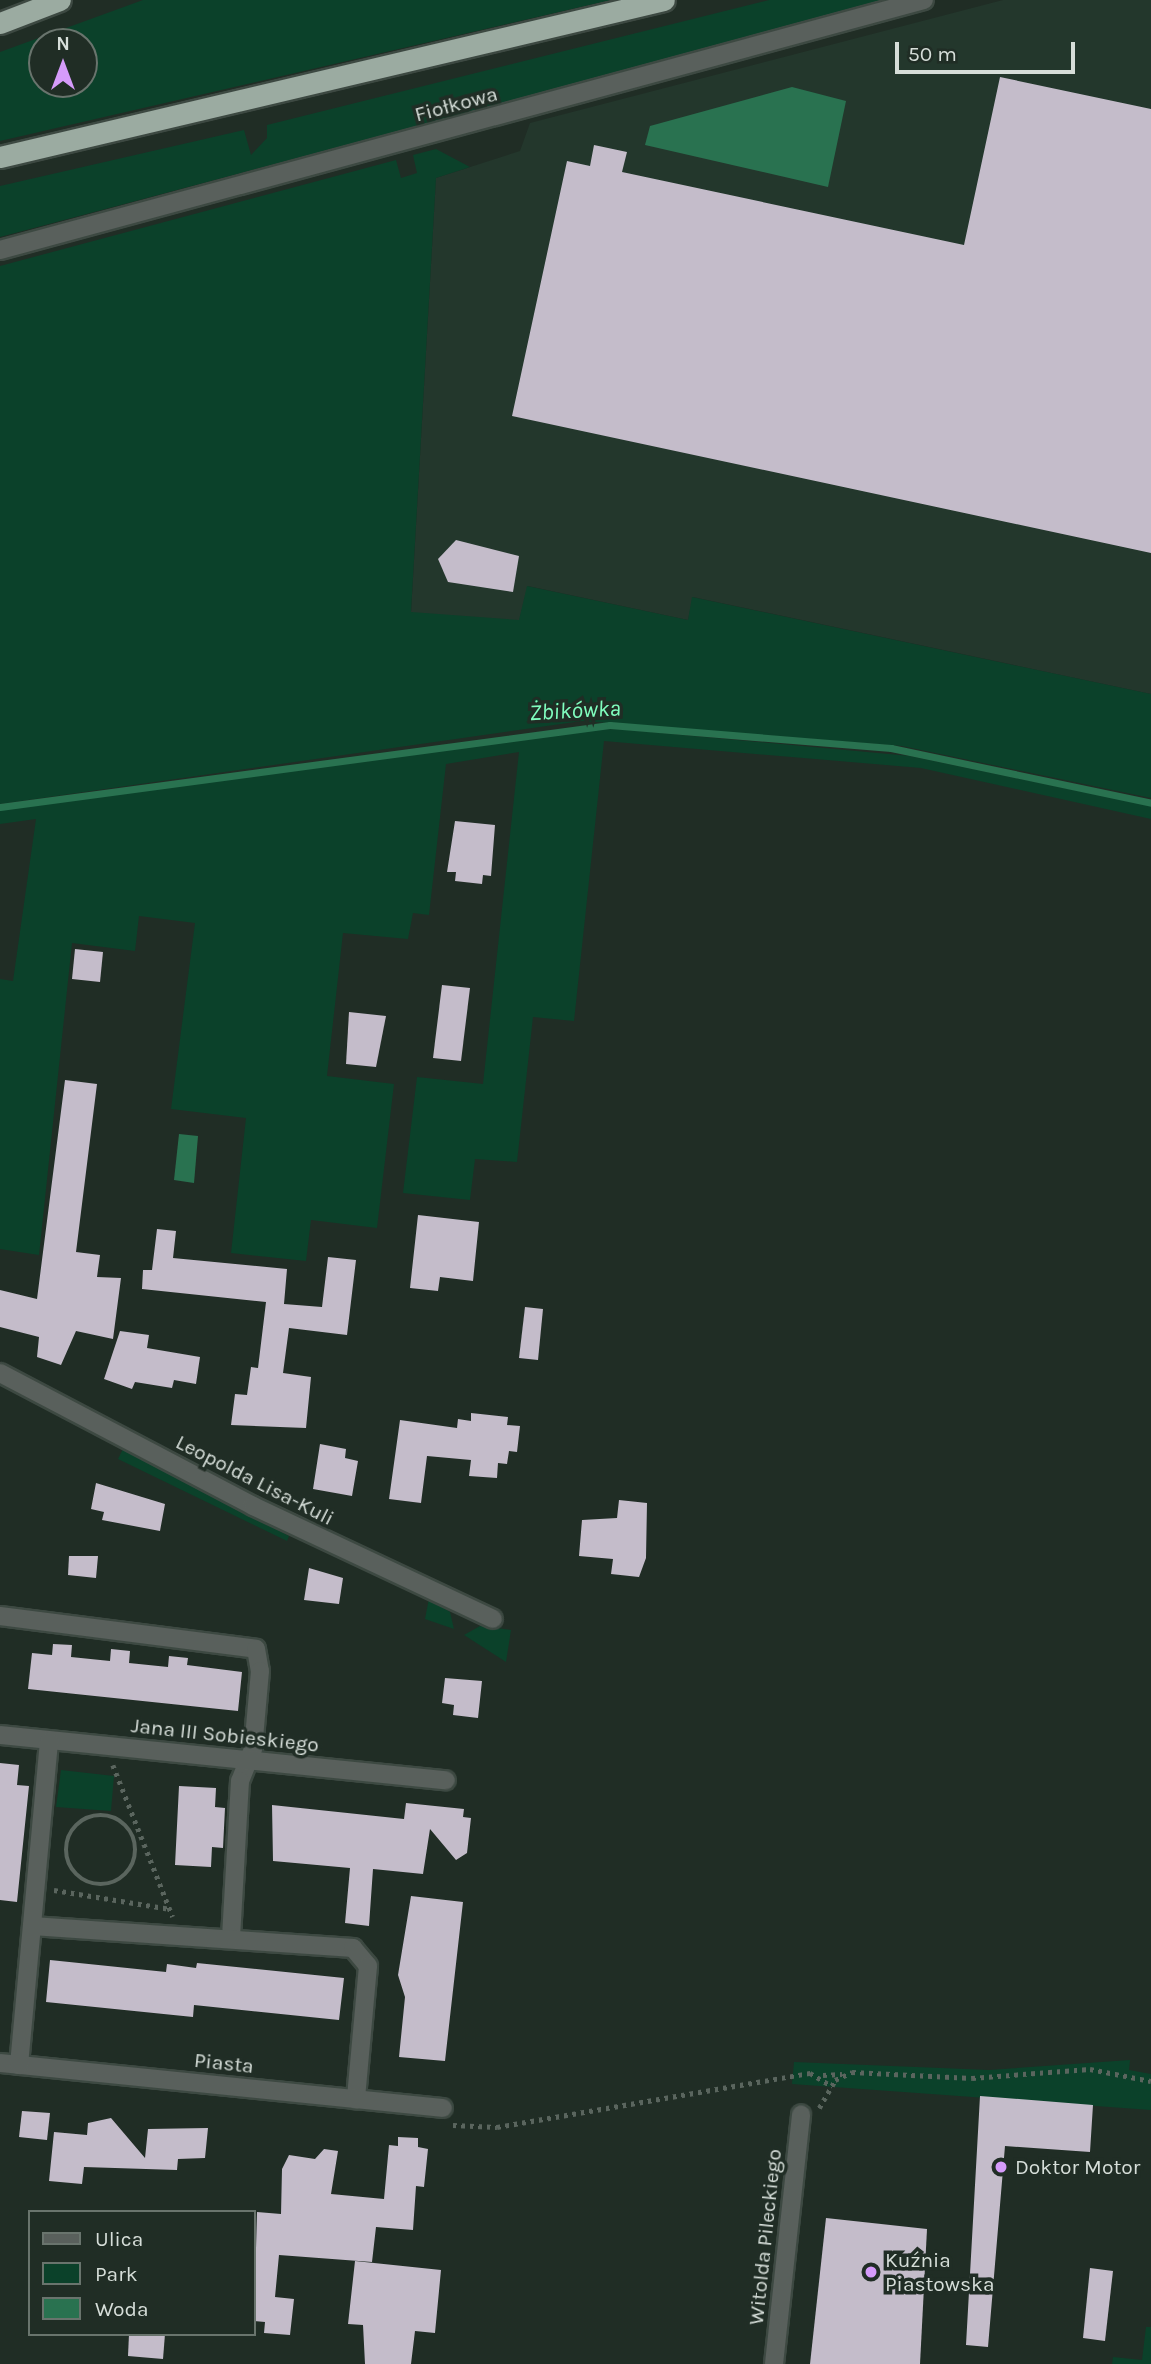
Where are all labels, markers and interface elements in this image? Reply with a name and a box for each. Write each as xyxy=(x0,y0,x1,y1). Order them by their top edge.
north arrow xyxy=(28,28,98,98)
scale bar xyxy=(899,28,1079,72)
text: N xyxy=(56,33,70,55)
text: 50 m xyxy=(908,42,957,66)
street label: Fiołkowa xyxy=(412,81,500,127)
water label: Żbikówka xyxy=(528,695,622,727)
street label: Leopolda Lisa-Kuli xyxy=(172,1429,338,1531)
street label: Jana III Sobieskiego xyxy=(130,1713,320,1757)
street label: Piasta xyxy=(193,2047,255,2079)
street label: Witolda Pileckiego xyxy=(743,2148,787,2326)
place label: Doktor Motor xyxy=(1015,2154,1140,2180)
marker: Doktor Motor xyxy=(993,2159,1009,2175)
legend xyxy=(28,2210,256,2336)
text: Ulica xyxy=(95,2227,143,2251)
place label: Kuźnia Piastowska xyxy=(885,2247,994,2297)
text: Park xyxy=(95,2262,138,2286)
marker: Kuźnia Piastowska xyxy=(863,2264,879,2280)
text: Woda xyxy=(95,2297,149,2321)

